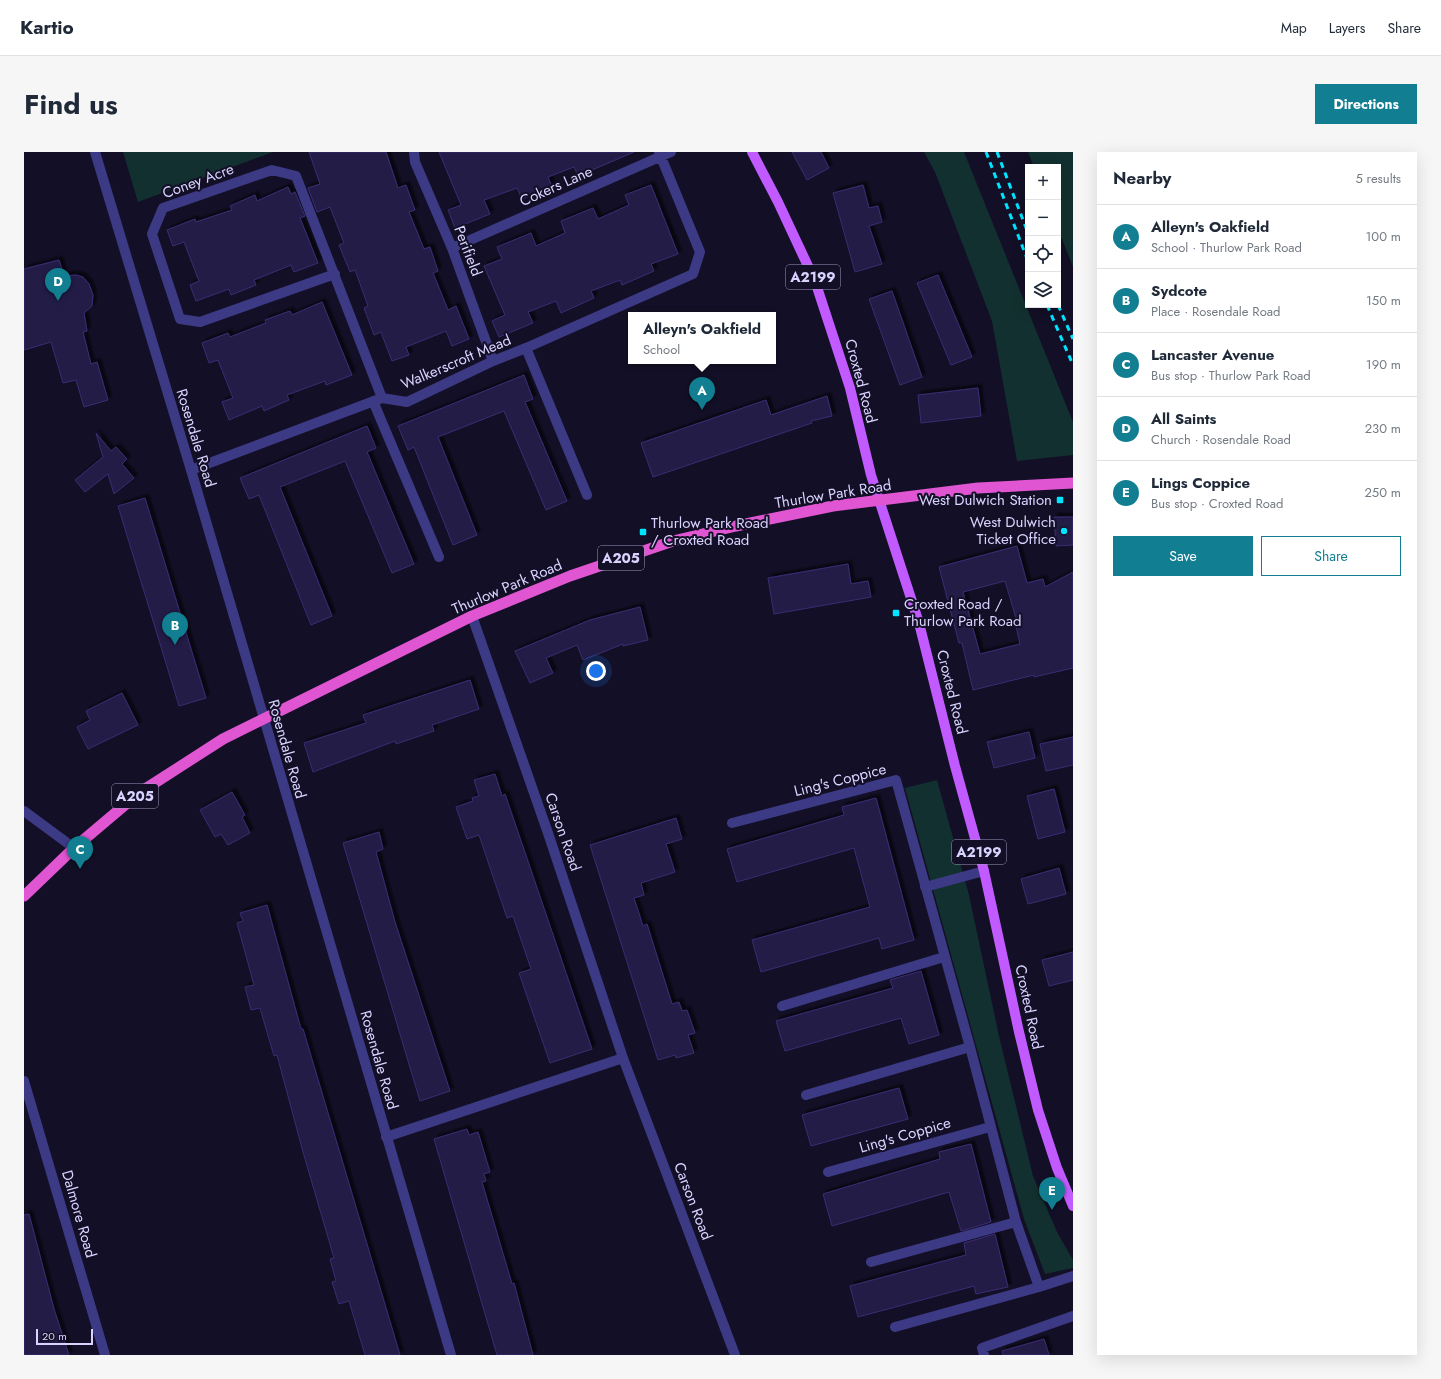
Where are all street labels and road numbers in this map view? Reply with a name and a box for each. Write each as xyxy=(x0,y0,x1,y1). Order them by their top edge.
street label: Coney Acre xyxy=(159,158,237,204)
street label: Cokers Lane xyxy=(516,160,596,212)
street label: Perifield xyxy=(448,223,488,279)
road number: A2199 xyxy=(786,265,840,289)
street label: Walkerscroft Mead xyxy=(398,329,514,395)
street label: Croxted Road xyxy=(839,337,883,425)
street label: Rosendale Road xyxy=(171,386,221,490)
street label: Thurlow Park Road xyxy=(773,474,893,514)
road number: A205 xyxy=(598,546,644,570)
street label: Thurlow Park Road xyxy=(449,554,565,620)
street label: Croxted Road xyxy=(931,648,973,736)
street label: Rosendale Road xyxy=(262,697,312,801)
street label: Ling's Coppice xyxy=(792,758,889,802)
road number: A205 xyxy=(112,784,158,808)
street label: Carson Road xyxy=(539,790,587,874)
road number: A2199 xyxy=(952,840,1006,864)
street label: Croxted Road xyxy=(1009,963,1049,1051)
street label: Rosendale Road xyxy=(354,1008,404,1112)
street label: Ling's Coppice xyxy=(857,1111,954,1159)
street label: Carson Road xyxy=(668,1159,718,1243)
street label: Dalmore Road xyxy=(56,1168,102,1260)

